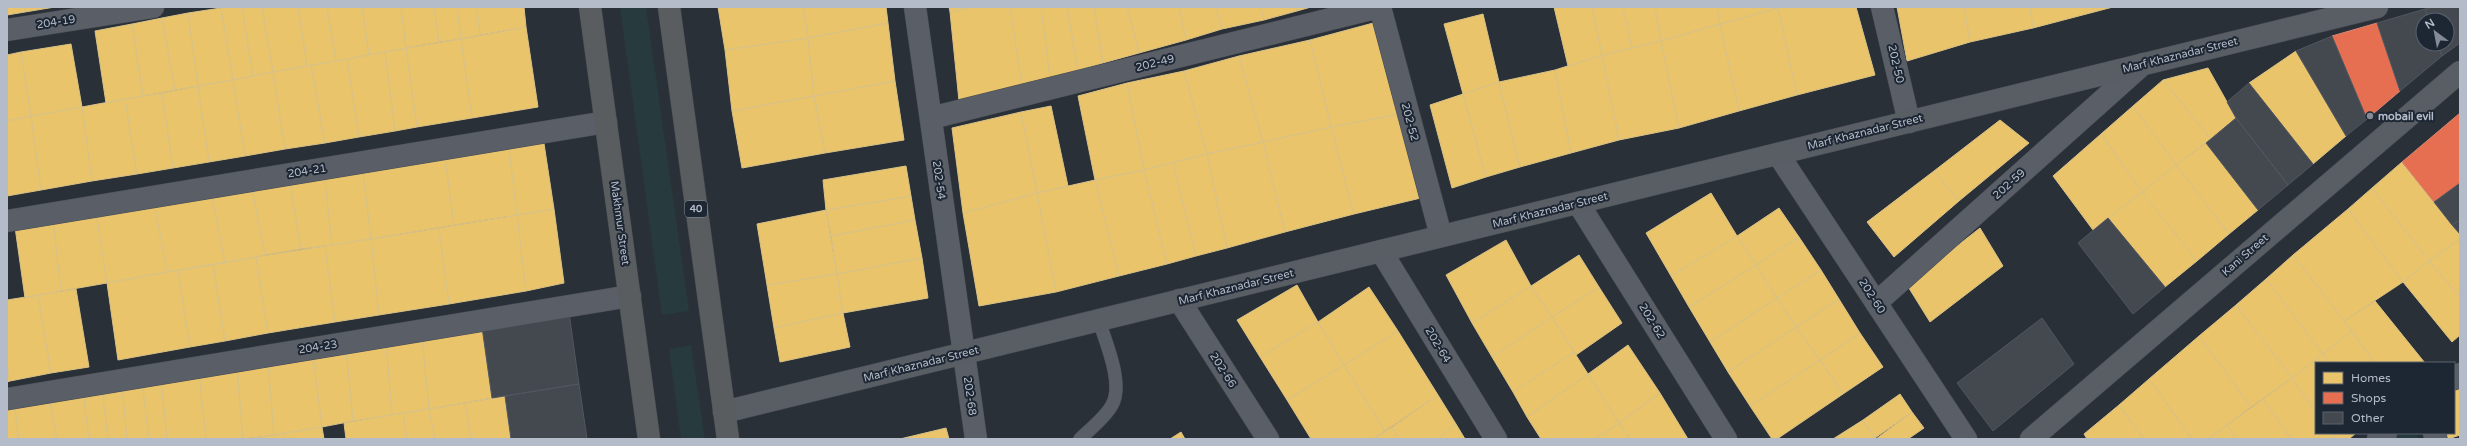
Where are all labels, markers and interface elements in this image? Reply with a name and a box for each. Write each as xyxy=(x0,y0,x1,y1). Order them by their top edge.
north arrow xyxy=(2415,12,2455,52)
street label: 204-19 xyxy=(36,13,76,31)
text: N xyxy=(2423,16,2437,32)
street label: Marf Khaznadar Street xyxy=(2121,34,2239,76)
street label: 202-50 xyxy=(1885,44,1907,85)
street label: 202-49 xyxy=(1134,52,1176,74)
street label: 202-52 xyxy=(1399,101,1421,143)
place label: mobail evil xyxy=(2378,110,2434,123)
street label: Marf Khaznadar Street xyxy=(1806,111,1924,153)
marker: mobail evil xyxy=(2365,111,2375,121)
street label: 202-54 xyxy=(930,160,948,200)
street label: 204-21 xyxy=(287,162,327,180)
street label: 202-59 xyxy=(1990,166,2028,202)
street label: Makhmur Street xyxy=(608,180,632,266)
street label: Marf Khaznadar Street xyxy=(1491,189,1609,231)
road number: 40 xyxy=(685,201,707,217)
street label: Kani Street xyxy=(2219,231,2271,279)
street label: Marf Khaznadar Street xyxy=(1177,266,1295,308)
street label: 202-60 xyxy=(1856,276,1888,316)
street label: 202-62 xyxy=(1636,301,1668,341)
street label: 202-64 xyxy=(1422,325,1454,365)
street label: 204-23 xyxy=(298,338,338,356)
street label: Marf Khaznadar Street xyxy=(862,343,980,385)
street label: 202-66 xyxy=(1207,350,1239,390)
legend xyxy=(2315,362,2455,434)
text: Homes xyxy=(2351,371,2391,385)
street label: 202-68 xyxy=(961,376,979,416)
text: Shops xyxy=(2351,391,2386,405)
text: Other xyxy=(2351,411,2384,425)

